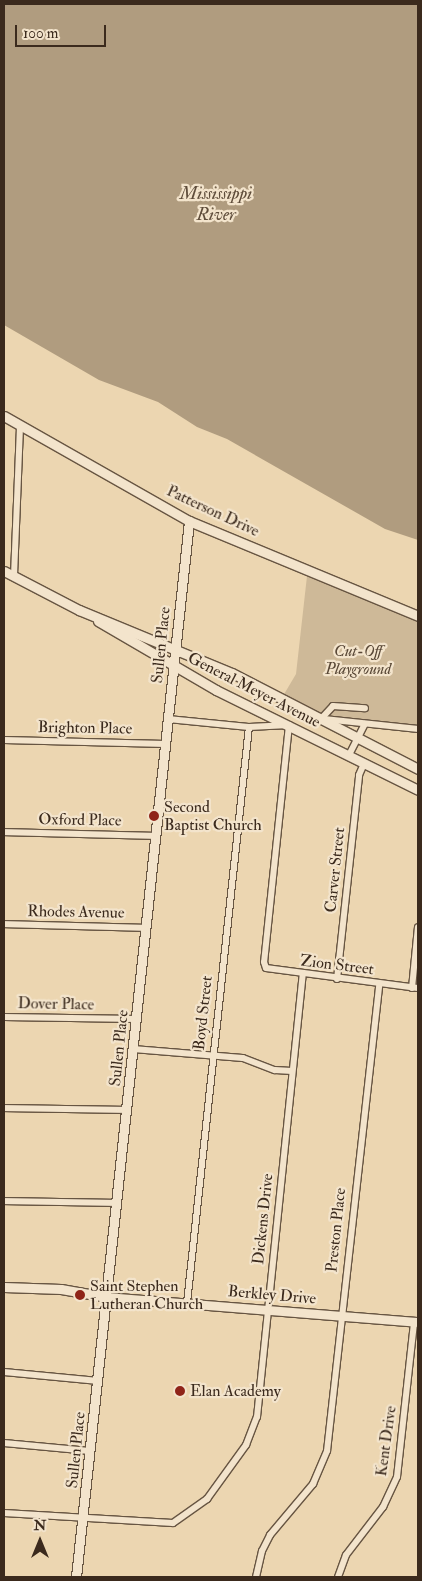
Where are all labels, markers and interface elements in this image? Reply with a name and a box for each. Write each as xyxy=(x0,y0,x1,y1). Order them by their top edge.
scale bar xyxy=(18,15,109,47)
text: 100 m xyxy=(23,24,58,43)
water label: Mississippi River xyxy=(180,184,252,226)
street label: Patterson Drive xyxy=(164,481,262,541)
street label: Sullen Place xyxy=(147,606,175,684)
park label: Cut-Off Playground xyxy=(325,641,391,679)
street label: General Meyer Avenue xyxy=(184,648,324,732)
street label: Brighton Place xyxy=(38,718,132,738)
place label: Second Baptist Church xyxy=(164,797,262,835)
street label: Oxford Place xyxy=(38,810,122,830)
marker: Second Baptist Church xyxy=(148,810,160,822)
street label: Carver Street xyxy=(321,826,349,914)
street label: Rhodes Avenue xyxy=(27,902,125,922)
street label: Zion Street xyxy=(299,951,375,979)
street label: Boyd Street xyxy=(190,975,216,1051)
street label: Dover Place xyxy=(18,994,94,1014)
street label: Sullen Place xyxy=(105,1009,133,1087)
street label: Dickens Drive xyxy=(249,1172,277,1266)
street label: Preston Place xyxy=(322,1187,350,1273)
place label: Saint Stephen Lutheran Church xyxy=(90,1276,203,1314)
street label: Berkley Drive xyxy=(227,1282,317,1308)
marker: Saint Stephen Lutheran Church xyxy=(74,1289,86,1301)
place label: Elan Academy xyxy=(190,1381,281,1401)
marker: Elan Academy xyxy=(174,1385,186,1397)
street label: Kent Drive xyxy=(372,1405,400,1477)
street label: Sullen Place xyxy=(62,1411,90,1489)
north arrow xyxy=(15,1516,65,1566)
text: N xyxy=(34,1517,46,1534)

